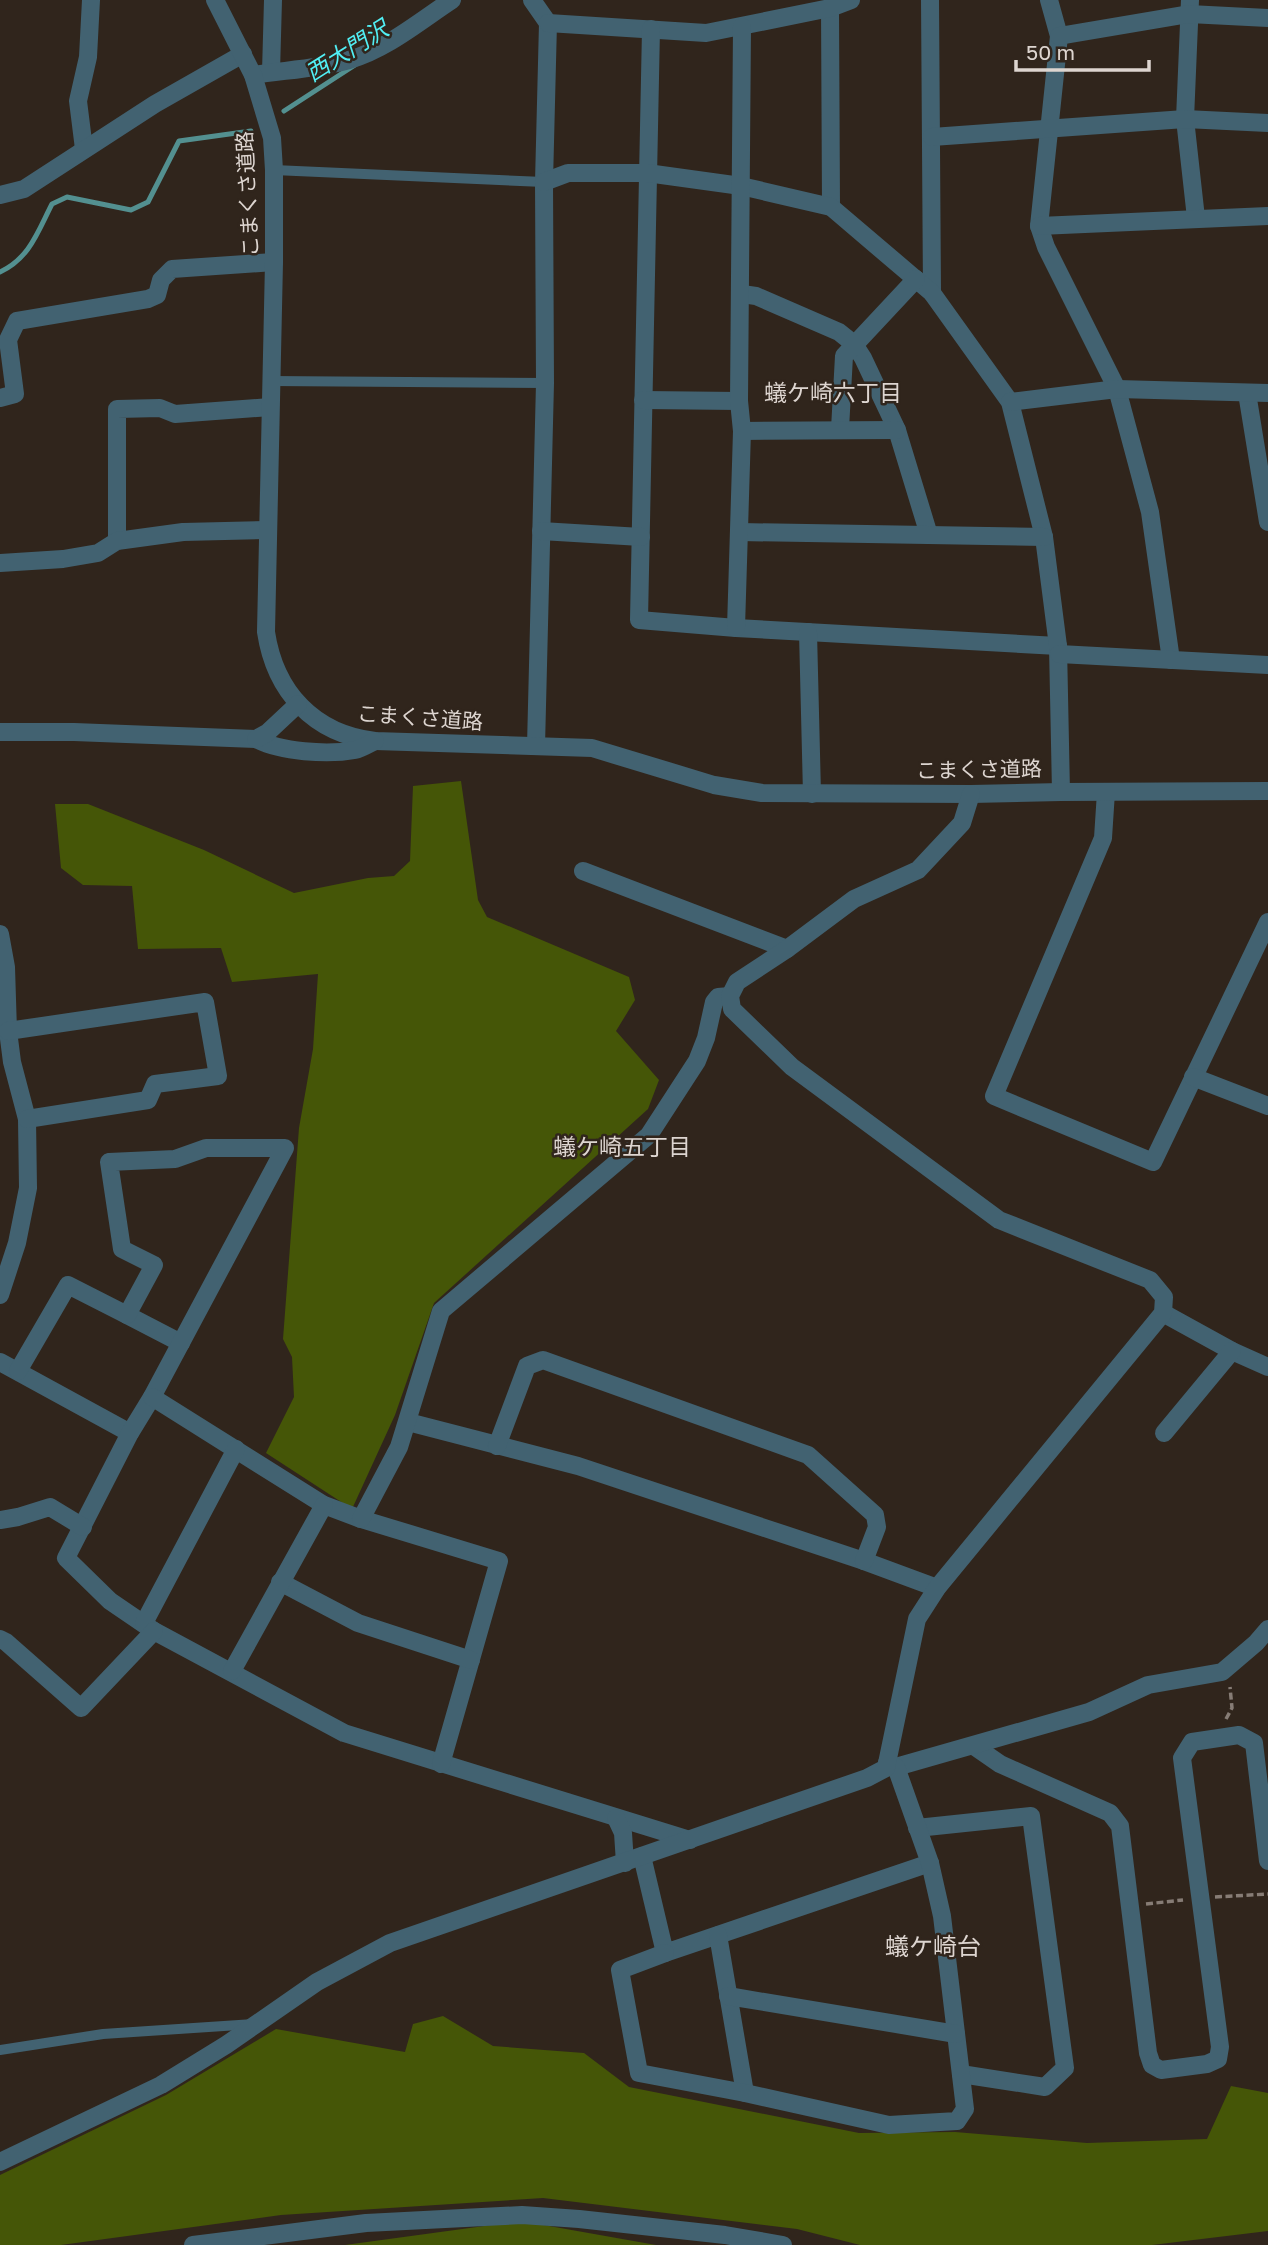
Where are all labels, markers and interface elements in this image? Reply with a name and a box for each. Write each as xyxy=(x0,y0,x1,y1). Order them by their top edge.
water label: 西大門沢 xyxy=(300,12,395,86)
scale bar xyxy=(1016,28,1149,72)
text: 50 m xyxy=(1026,39,1075,65)
street label: こまくさ道路 xyxy=(231,130,263,258)
district label: 蟻ケ崎六丁目 xyxy=(764,378,902,406)
street label: こまくさ道路 xyxy=(356,700,484,734)
street label: こまくさ道路 xyxy=(916,755,1042,783)
district label: 蟻ケ崎五丁目 xyxy=(553,1132,691,1160)
district label: 蟻ケ崎台 xyxy=(885,1931,981,1960)

